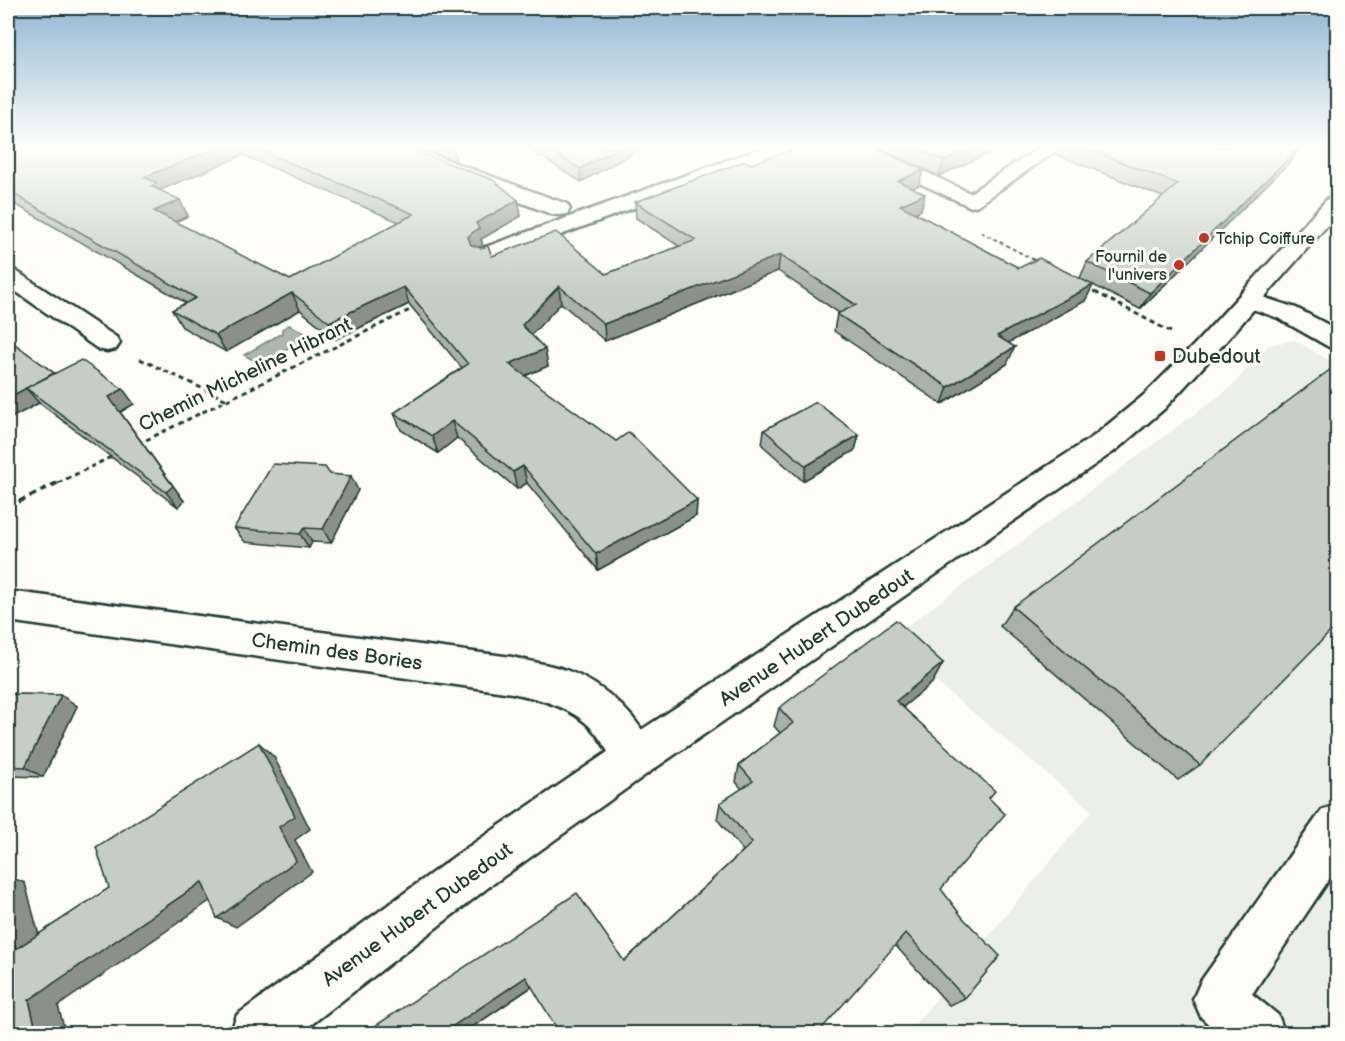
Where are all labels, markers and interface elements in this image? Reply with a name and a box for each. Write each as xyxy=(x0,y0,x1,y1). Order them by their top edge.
place label: Tchip Coiffure xyxy=(1216,230,1316,249)
marker: Tchip Coiffure xyxy=(1197,231,1211,245)
place label: Fournil de l'univers xyxy=(1095,248,1168,285)
marker: Fournil de l'univers xyxy=(1172,258,1186,272)
street label: Chemin Micheline Hibrant xyxy=(135,313,356,437)
place label: Dubedout xyxy=(1172,345,1261,369)
marker: Dubedout xyxy=(1153,349,1167,363)
street label: Avenue Hubert Dubedout xyxy=(715,564,918,712)
street label: Chemin des Bories xyxy=(250,628,424,676)
street label: Avenue Hubert Dubedout xyxy=(318,838,517,992)

